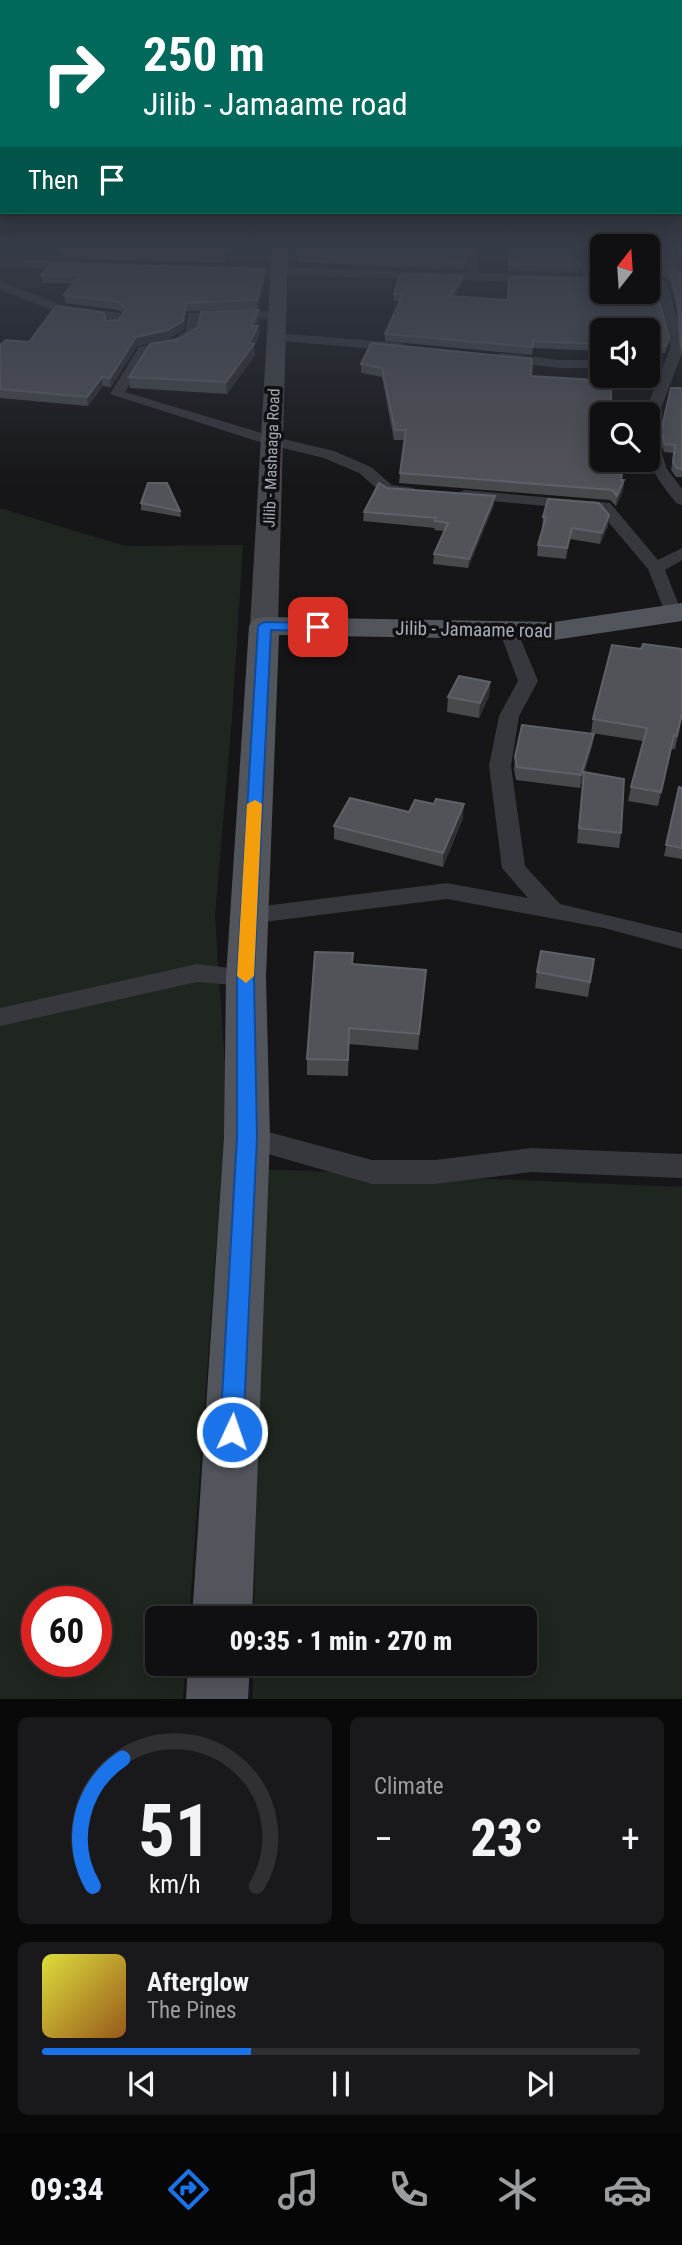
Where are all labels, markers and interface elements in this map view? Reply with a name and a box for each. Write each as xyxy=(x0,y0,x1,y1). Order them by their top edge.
text: 250 m xyxy=(143,26,265,83)
icon: right xyxy=(28,28,119,119)
text: Jilib - Jamaame road xyxy=(143,85,408,123)
icon: arrive xyxy=(93,161,131,199)
text: Then xyxy=(28,165,79,195)
north arrow xyxy=(590,234,660,304)
map controls xyxy=(590,234,660,472)
button: sound xyxy=(590,318,660,388)
street label: Jilib - Mashaaga Road xyxy=(260,388,283,528)
button: search xyxy=(590,402,660,472)
pin xyxy=(288,597,348,657)
icon: arrive xyxy=(299,608,337,646)
street label: Jilib - Jamaame road xyxy=(395,617,553,642)
position arrow xyxy=(195,1395,269,1469)
speed limit sign: 60 xyxy=(21,1586,112,1677)
text: 09:35 · 1 min · 270 m xyxy=(230,1626,452,1656)
text: Climate xyxy=(374,1773,444,1800)
text: 51 xyxy=(138,1789,212,1875)
text: 23° xyxy=(470,1808,544,1869)
text: − xyxy=(374,1817,393,1861)
text: + xyxy=(621,1817,640,1861)
text: km/h xyxy=(149,1870,201,1899)
text: Afterglow xyxy=(147,1967,249,1997)
text: The Pines xyxy=(147,1997,237,2024)
icon: previous xyxy=(123,2065,161,2103)
icon: pause xyxy=(322,2065,360,2103)
icon: next xyxy=(521,2065,559,2103)
icon: directions xyxy=(164,2165,213,2214)
icon: music xyxy=(274,2165,323,2214)
icon: phone xyxy=(384,2165,433,2214)
icon: climate xyxy=(493,2165,542,2214)
icon: car xyxy=(603,2165,652,2214)
text: 09:34 xyxy=(30,2170,104,2208)

